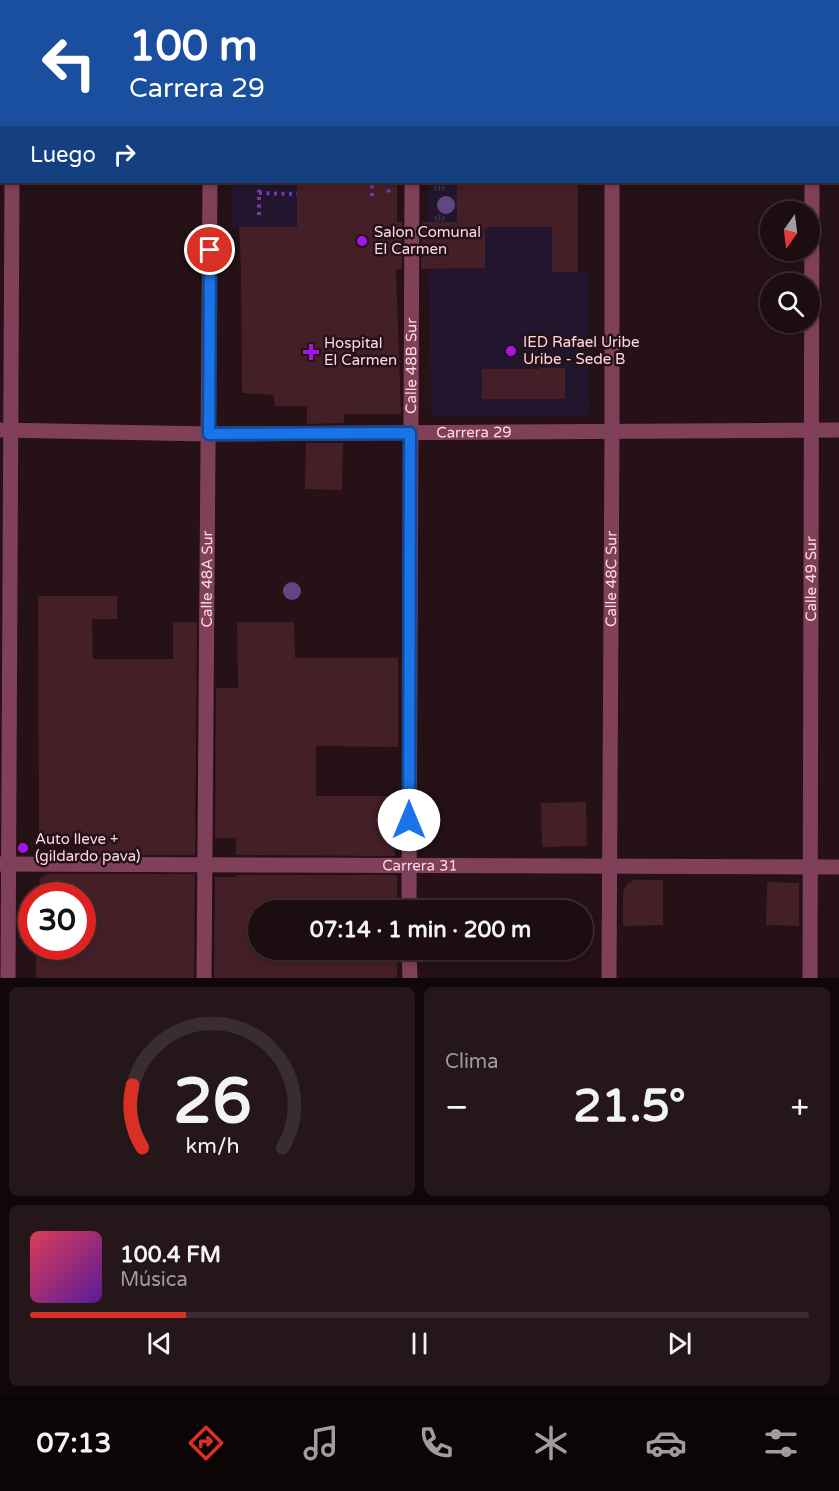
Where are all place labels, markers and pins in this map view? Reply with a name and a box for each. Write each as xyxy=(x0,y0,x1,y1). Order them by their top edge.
place label: Salon Comunal El Carmen xyxy=(374,223,481,258)
pin xyxy=(184,224,235,275)
marker: Salon Comunal El Carmen xyxy=(355,234,369,248)
place label: IED Rafael Uribe Uribe - Sede B xyxy=(523,333,640,368)
place label: Hospital El Carmen xyxy=(324,334,397,369)
marker: Hospital El Carmen xyxy=(302,343,320,361)
marker: IED Rafael Uribe Uribe - Sede B xyxy=(504,344,518,358)
place label: Auto lleve + (gildardo pava) xyxy=(35,830,141,865)
marker: Auto lleve + (gildardo pava) xyxy=(16,841,30,855)

